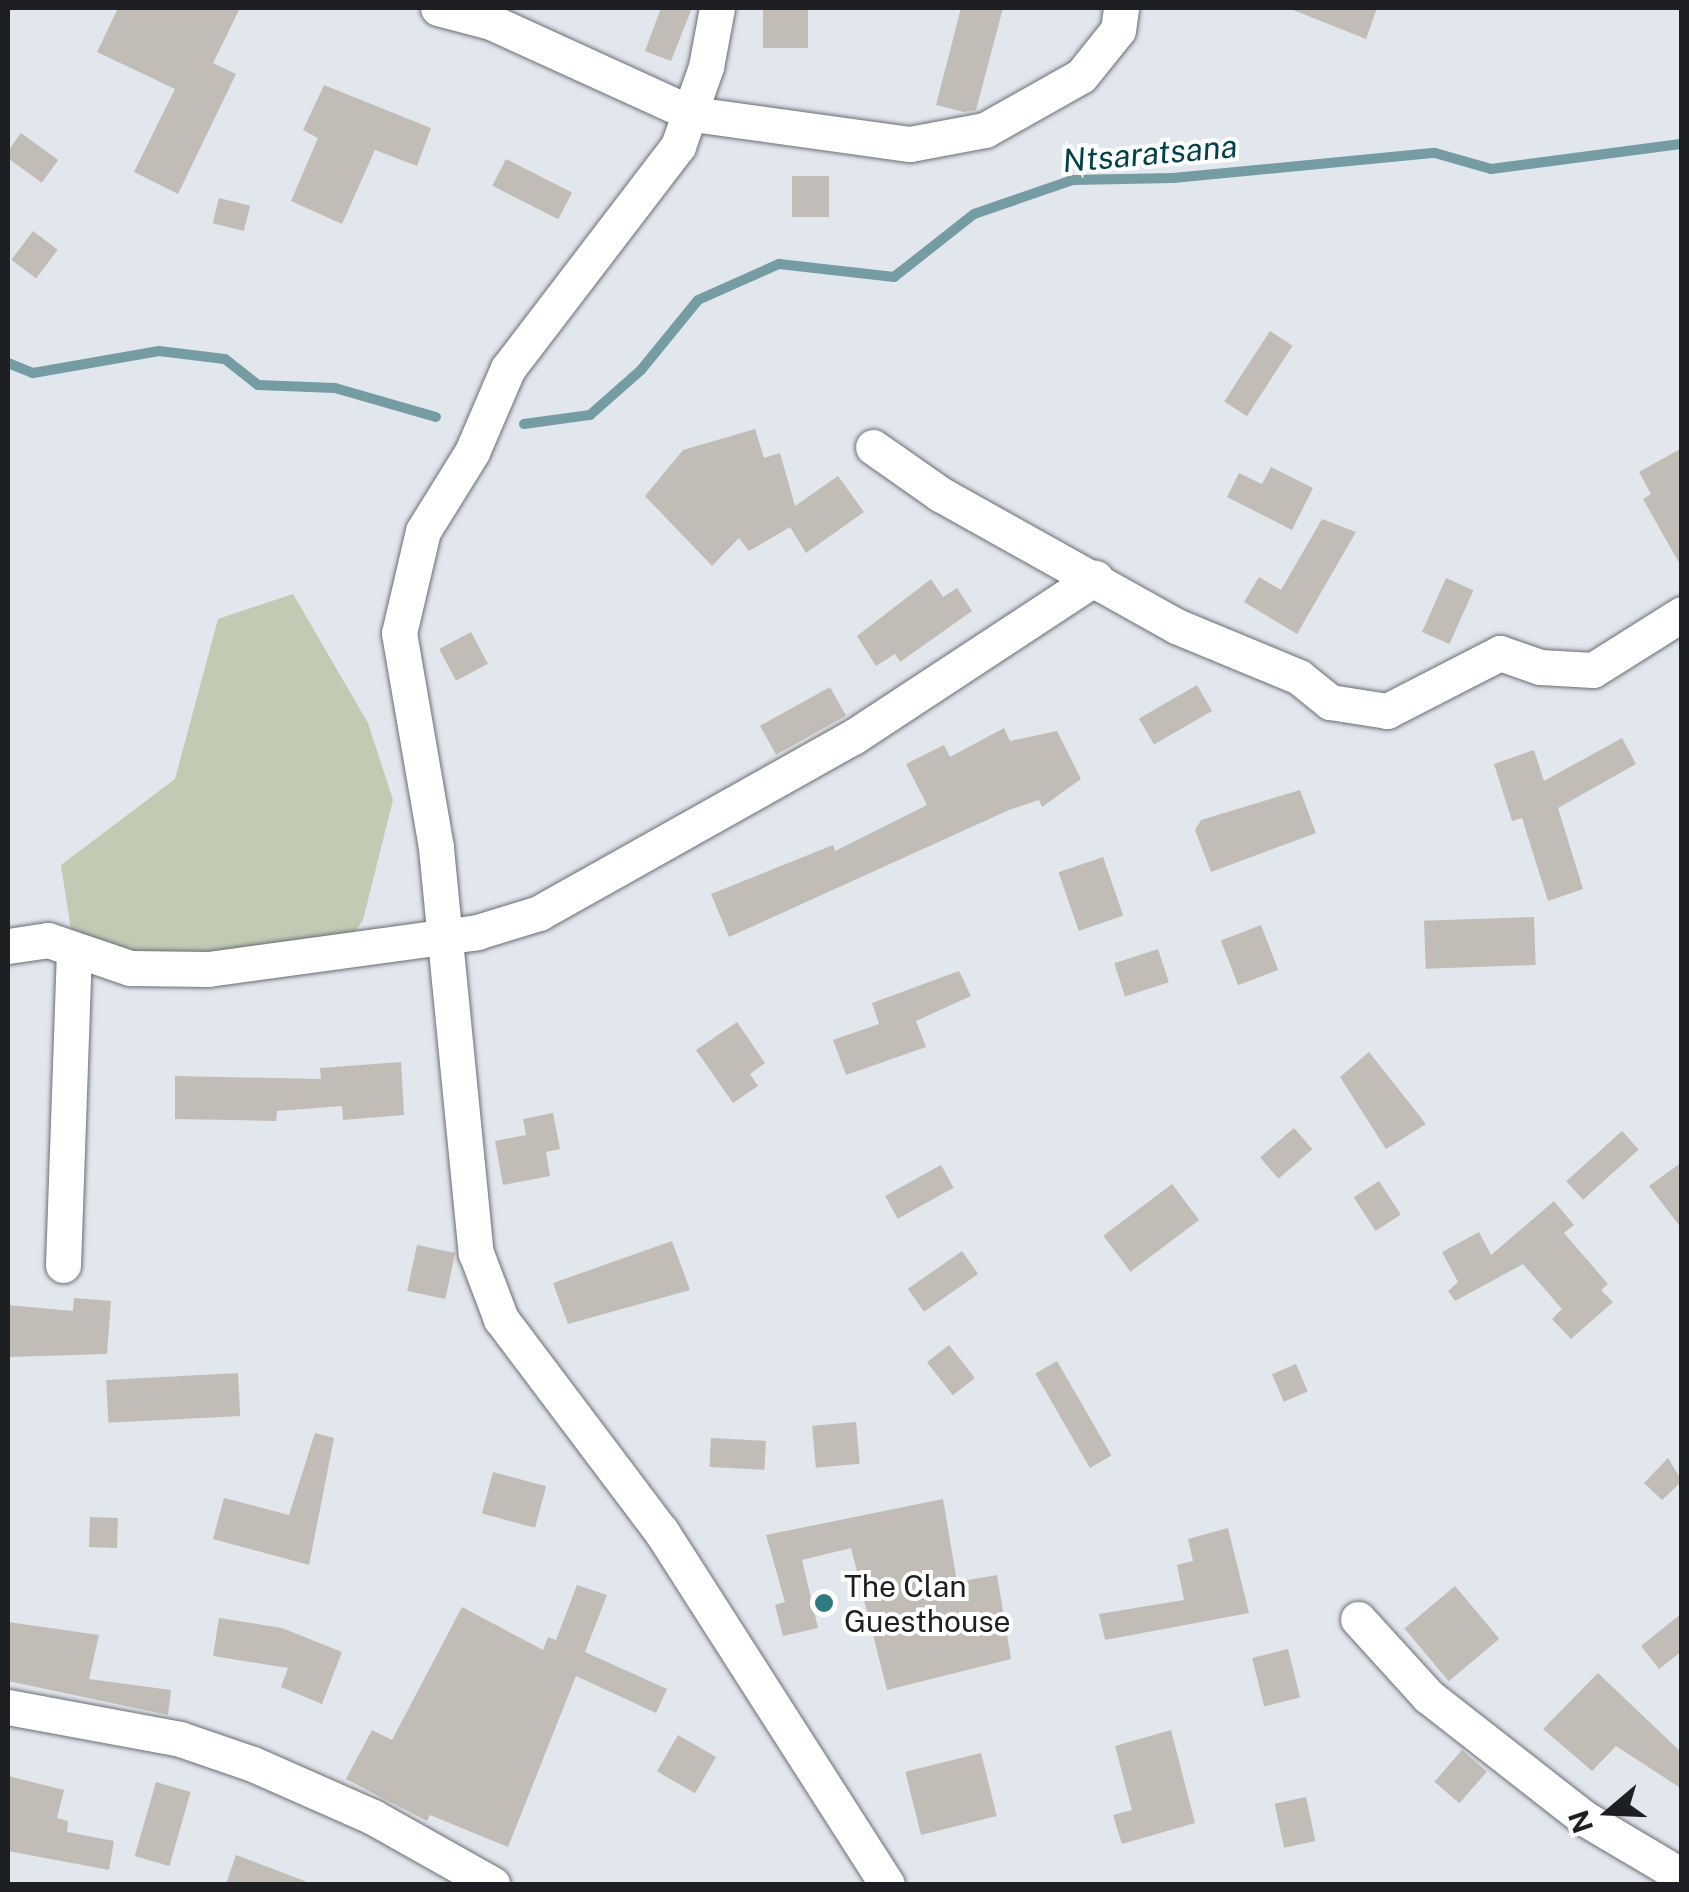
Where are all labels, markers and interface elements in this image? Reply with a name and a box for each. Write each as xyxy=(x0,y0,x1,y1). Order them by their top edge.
water label: Ntsaratsana xyxy=(1061,127,1239,181)
place label: The Clan Guesthouse xyxy=(844,1568,1011,1638)
marker: The Clan Guesthouse xyxy=(813,1592,835,1614)
north arrow xyxy=(1559,1762,1659,1862)
text: N xyxy=(1561,1806,1599,1838)

